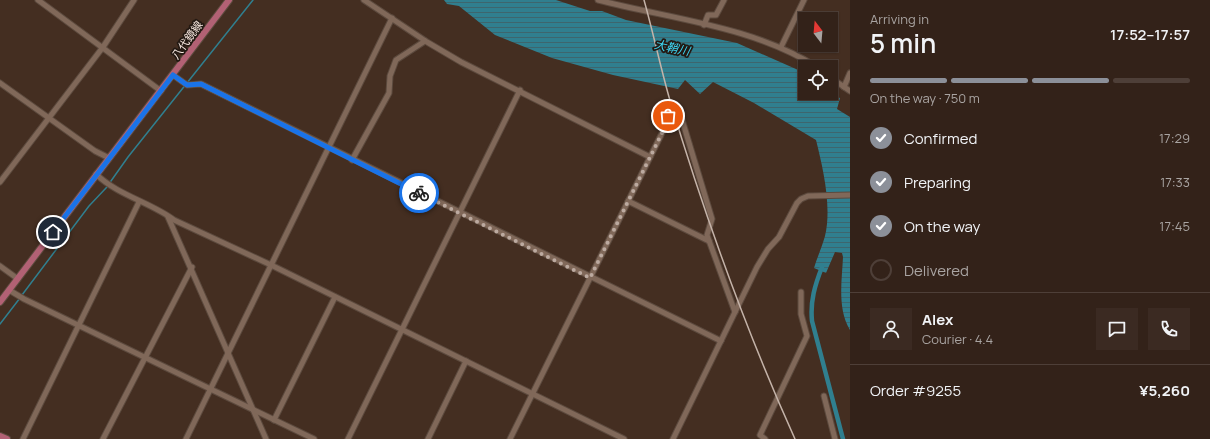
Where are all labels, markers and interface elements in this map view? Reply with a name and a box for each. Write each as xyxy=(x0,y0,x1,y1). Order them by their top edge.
text: Arriving in xyxy=(870,10,929,28)
north arrow xyxy=(798,12,838,52)
map controls xyxy=(798,12,838,100)
street label: 八代鏡線 xyxy=(168,17,206,62)
text: 17:52–17:57 xyxy=(1110,24,1190,45)
text: 5 min xyxy=(870,25,936,61)
water label: 大鞘川 xyxy=(653,35,693,60)
button: locate xyxy=(798,60,838,100)
text: On the way · 750 m xyxy=(870,89,980,107)
pin xyxy=(651,99,685,133)
icon: bag xyxy=(657,105,679,127)
icon: check xyxy=(870,127,892,149)
text: Confirmed xyxy=(904,128,977,149)
text: 17:29 xyxy=(1159,129,1190,147)
icon: check xyxy=(870,171,892,193)
text: Preparing xyxy=(904,172,971,193)
courier xyxy=(399,173,439,213)
text: 17:33 xyxy=(1160,173,1190,191)
icon: bike xyxy=(408,182,430,204)
pin xyxy=(36,215,70,249)
icon: check xyxy=(870,215,892,237)
text: On the way xyxy=(904,216,980,237)
text: 17:45 xyxy=(1159,217,1190,235)
icon: home xyxy=(42,221,64,243)
text: Delivered xyxy=(904,260,969,281)
button: person xyxy=(870,308,912,350)
button: chat xyxy=(1096,308,1138,350)
button: phone xyxy=(1148,308,1190,350)
text: Alex xyxy=(922,309,953,330)
text: Courier · 4.4 xyxy=(922,330,993,348)
text: Order #9255 xyxy=(870,380,961,401)
text: ¥5,260 xyxy=(1139,380,1190,401)

